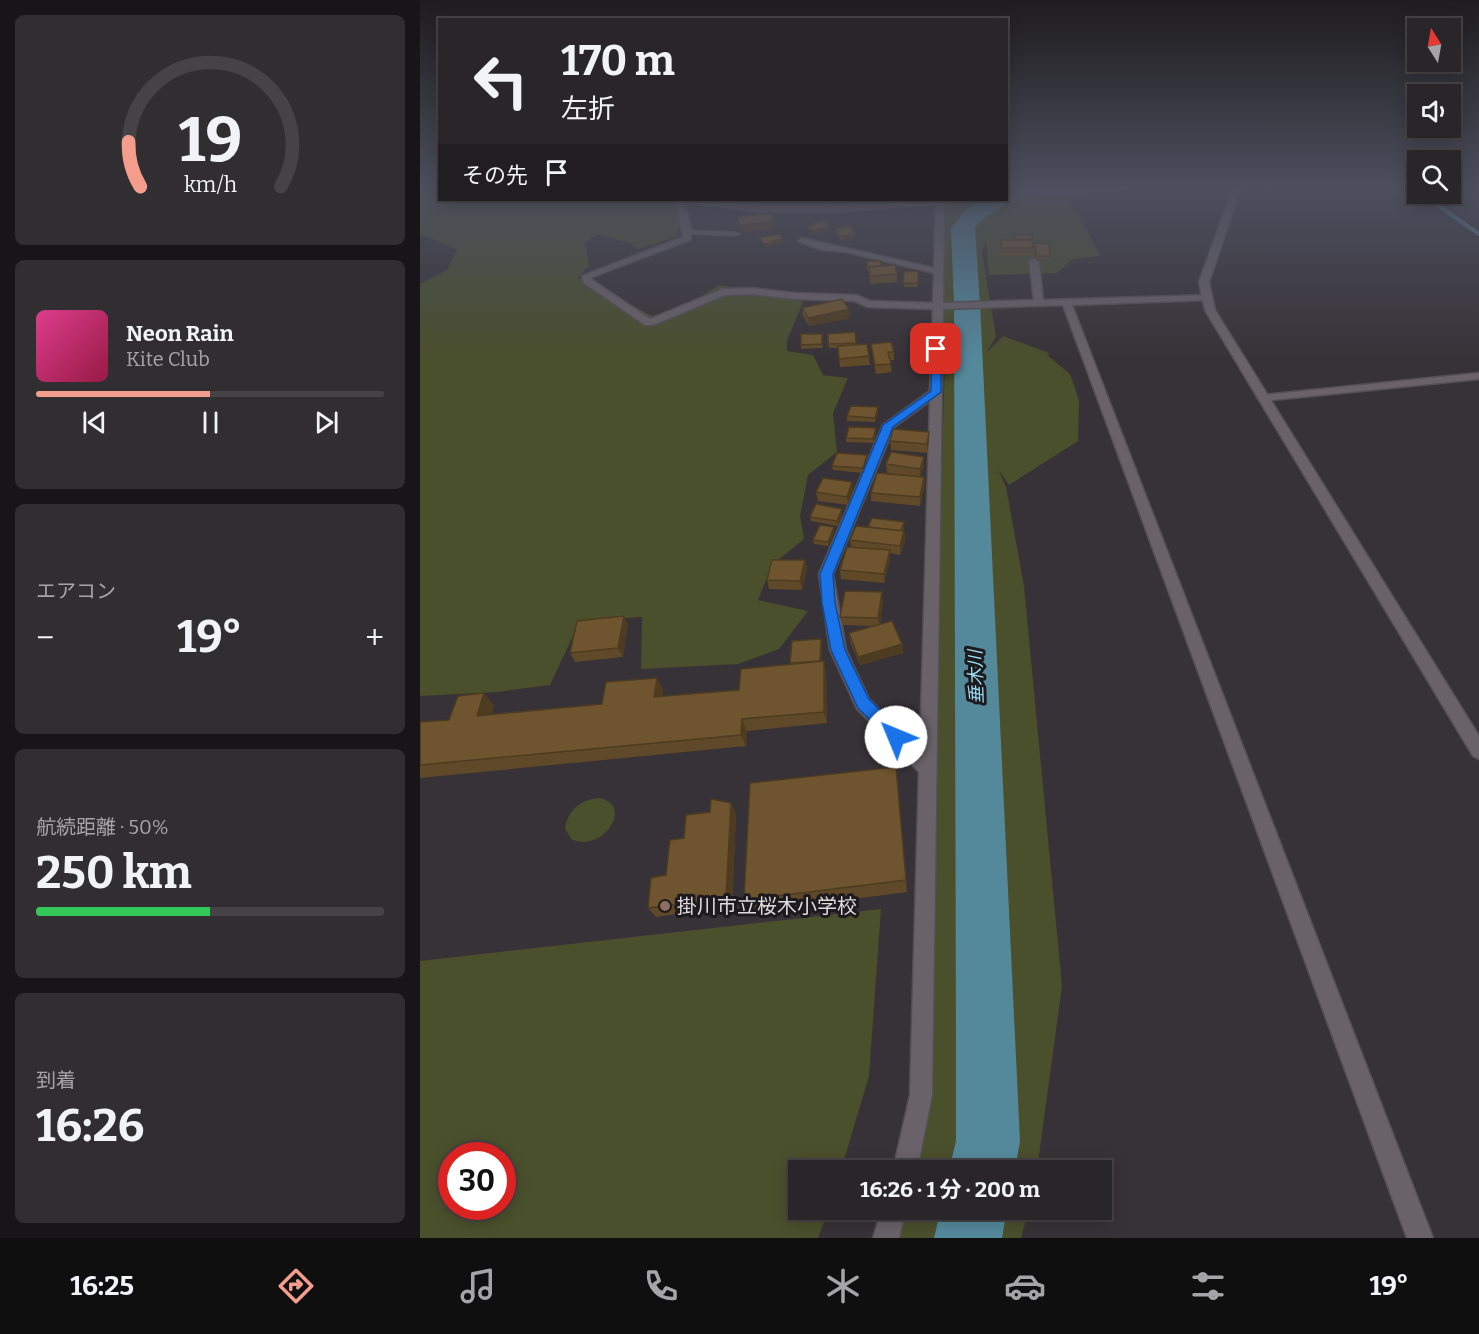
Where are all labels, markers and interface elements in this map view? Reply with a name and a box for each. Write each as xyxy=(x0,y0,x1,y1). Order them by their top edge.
north arrow xyxy=(1407,18,1461,72)
map controls xyxy=(1407,18,1461,204)
text: 170 m xyxy=(561,36,675,86)
icon: left xyxy=(462,42,540,120)
button: sound xyxy=(1407,84,1461,138)
text: 左折 xyxy=(561,93,615,125)
text: 19 xyxy=(178,103,242,178)
button: search xyxy=(1407,150,1461,204)
icon: arrive xyxy=(540,156,573,189)
text: その先 xyxy=(462,162,528,189)
text: km/h xyxy=(183,172,237,198)
text: Neon Rain xyxy=(126,320,234,347)
pin xyxy=(910,323,961,374)
icon: arrive xyxy=(919,332,952,365)
text: Kite Club xyxy=(126,347,210,371)
icon: previous xyxy=(78,406,111,439)
icon: pause xyxy=(194,406,227,439)
icon: next xyxy=(310,406,343,439)
text: エアコン xyxy=(36,579,116,603)
text: 19° xyxy=(177,610,242,664)
text: − xyxy=(36,618,54,658)
text: + xyxy=(365,618,384,658)
water label: 垂木川 xyxy=(964,648,988,704)
position arrow xyxy=(864,705,928,769)
text: 航続距離 · 50% xyxy=(36,815,169,839)
text: 250 km xyxy=(36,846,192,900)
place label: 掛川市立桜木小学校 xyxy=(677,894,857,918)
marker: 掛川市立桜木小学校 xyxy=(658,899,672,913)
text: 到着 xyxy=(36,1068,76,1092)
text: 16:26 xyxy=(36,1099,144,1153)
speed limit sign: 30 xyxy=(438,1142,516,1220)
text: 16:26 · 1 分 · 200 m xyxy=(860,1176,1040,1203)
icon: directions xyxy=(275,1265,317,1307)
icon: music xyxy=(457,1265,499,1307)
icon: phone xyxy=(640,1265,682,1307)
icon: climate xyxy=(822,1265,864,1307)
icon: car xyxy=(1004,1265,1046,1307)
icon: filters xyxy=(1187,1265,1229,1307)
text: 16:25 xyxy=(70,1270,134,1302)
text: 19° xyxy=(1369,1270,1409,1302)

